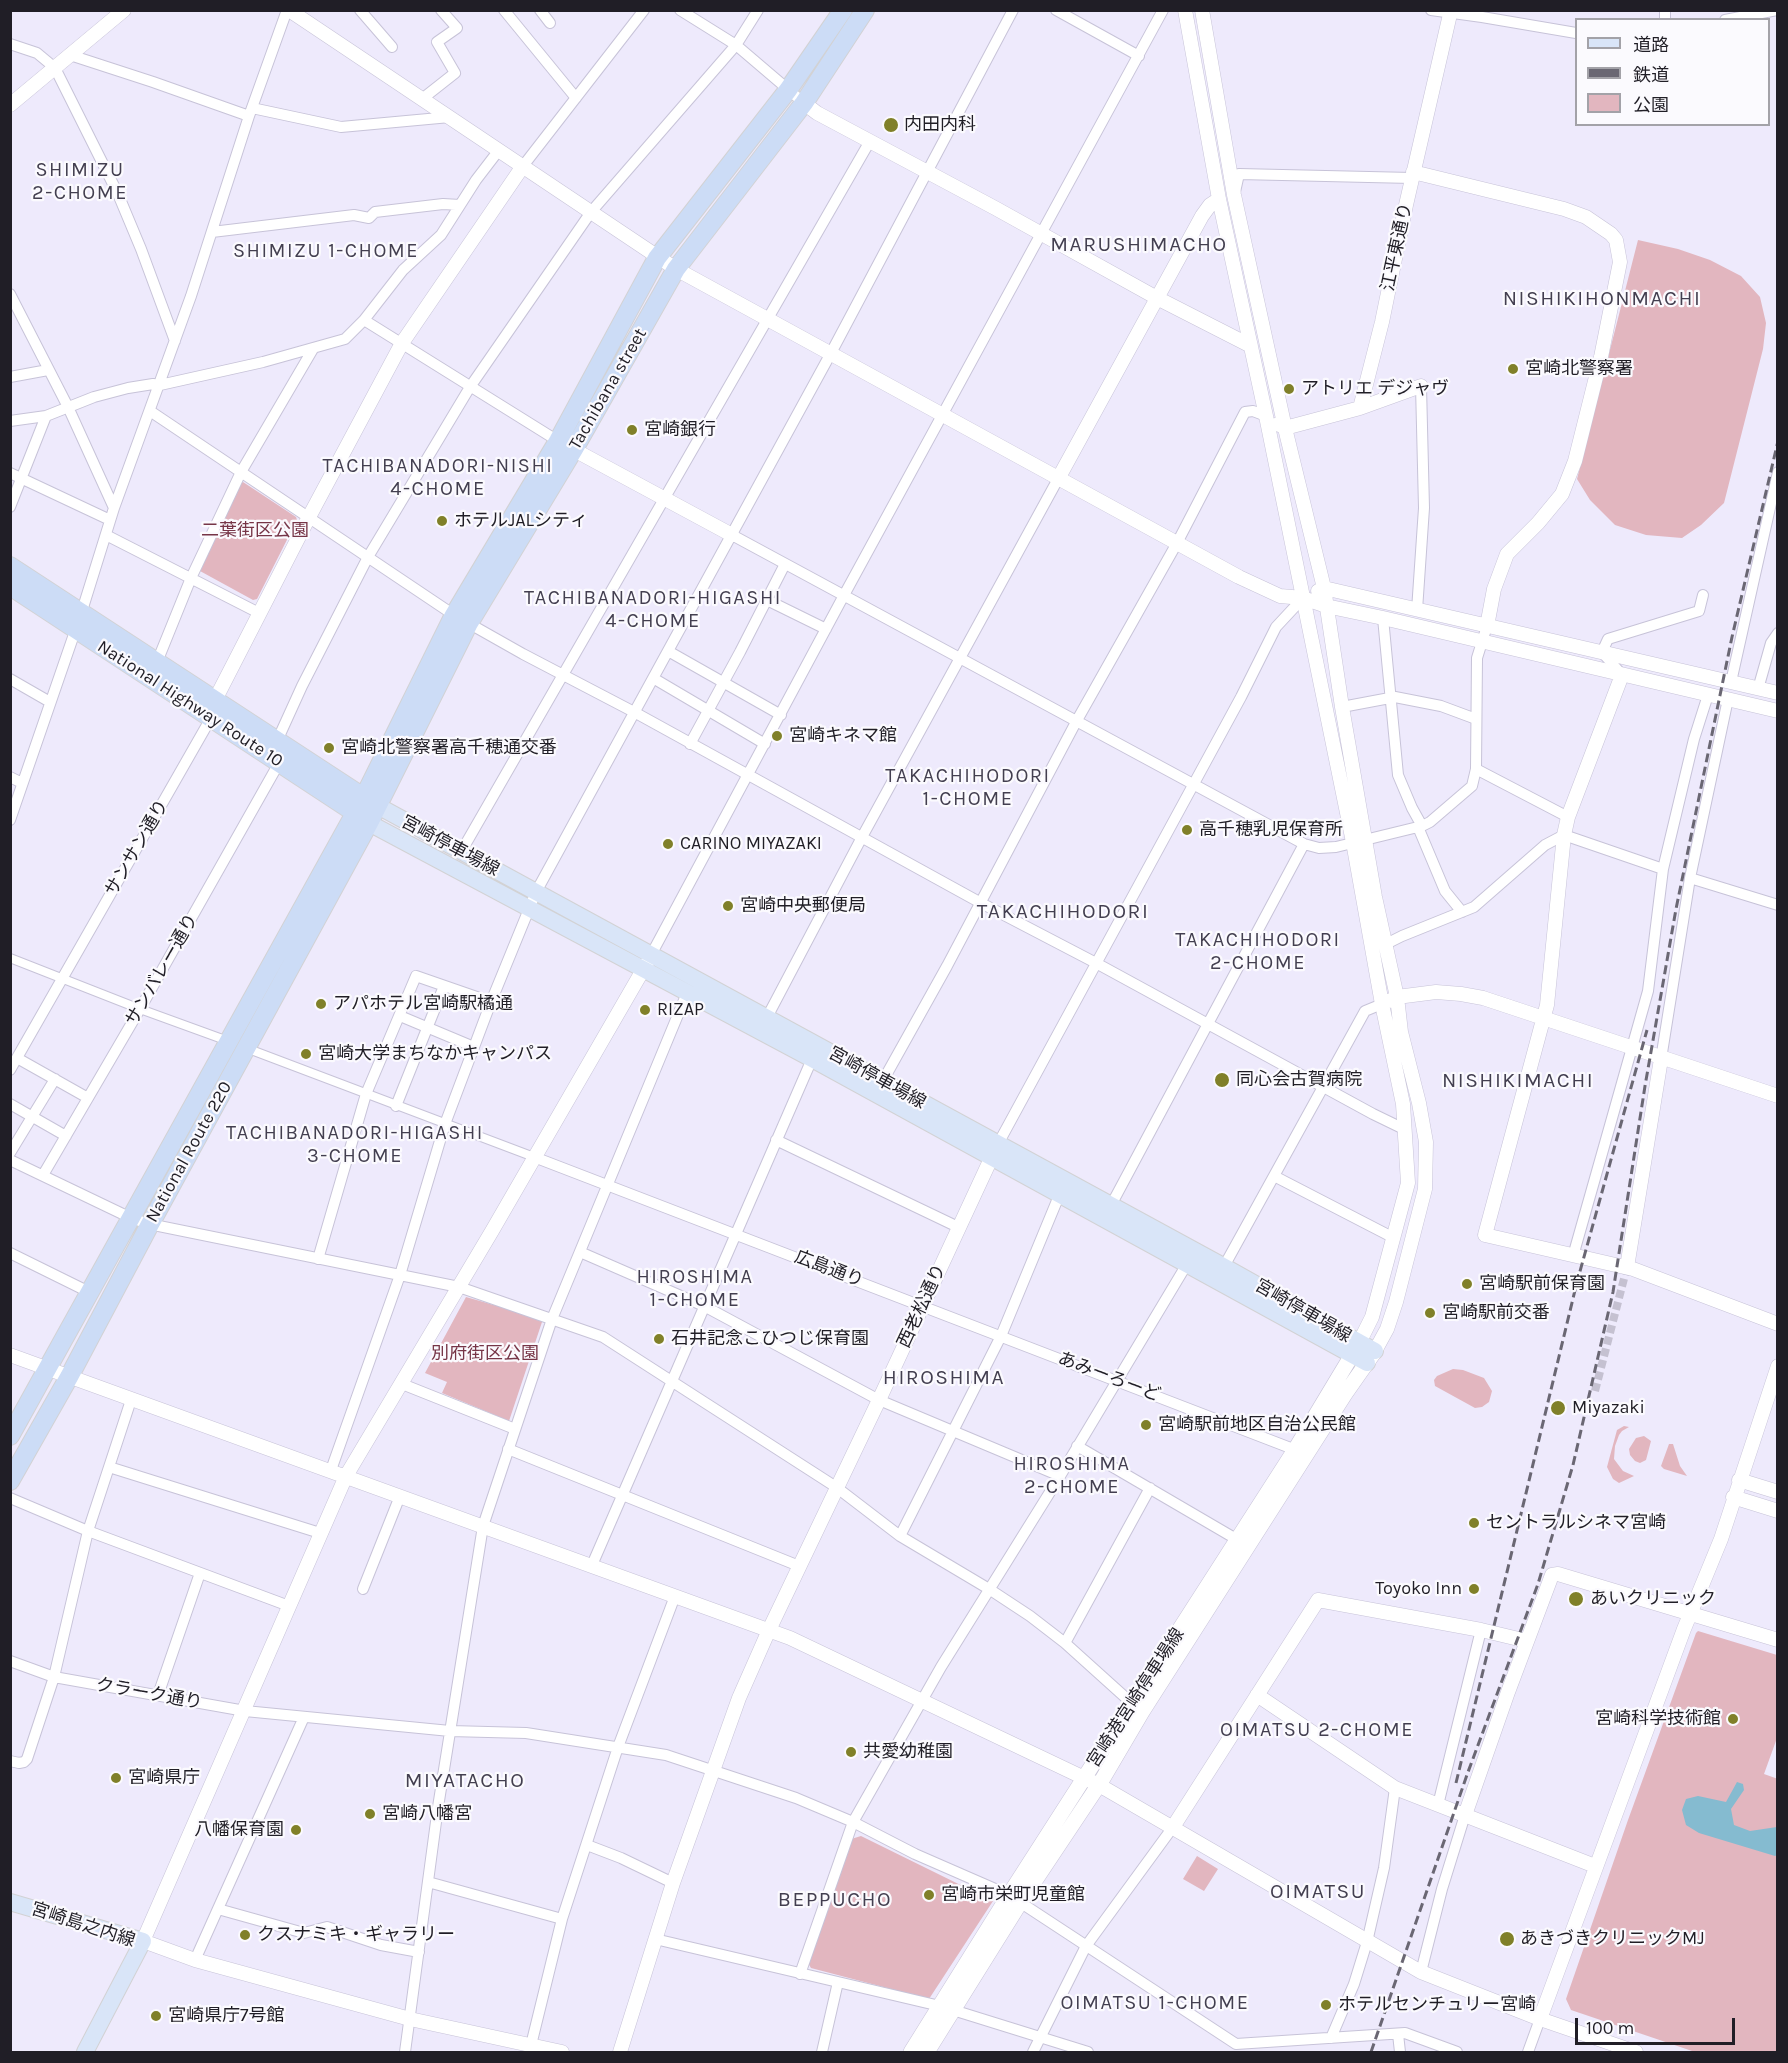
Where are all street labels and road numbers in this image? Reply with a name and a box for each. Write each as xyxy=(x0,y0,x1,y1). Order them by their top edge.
street label: 江平東通り xyxy=(1377,201,1417,293)
street label: Tachibana street xyxy=(565,325,651,453)
street label: National Highway Route 10 xyxy=(93,636,287,772)
street label: サンサン通り xyxy=(101,796,173,900)
street label: 宮崎停車場線 xyxy=(397,811,503,881)
street label: サンバレー通り xyxy=(121,910,203,1030)
street label: 宮崎停車場線 xyxy=(825,1042,929,1114)
street label: National Route 220 xyxy=(141,1078,237,1226)
street label: 広島通り xyxy=(792,1246,866,1292)
street label: 西老松通り xyxy=(893,1261,951,1351)
street label: 宮崎停車場線 xyxy=(1251,1275,1355,1347)
street label: あみーろーど xyxy=(1055,1348,1163,1406)
street label: 宮崎港宮崎停車場線 xyxy=(1083,1624,1189,1772)
street label: クラーク通り xyxy=(94,1674,204,1714)
street label: 宮崎島之内線 xyxy=(28,1898,138,1952)

